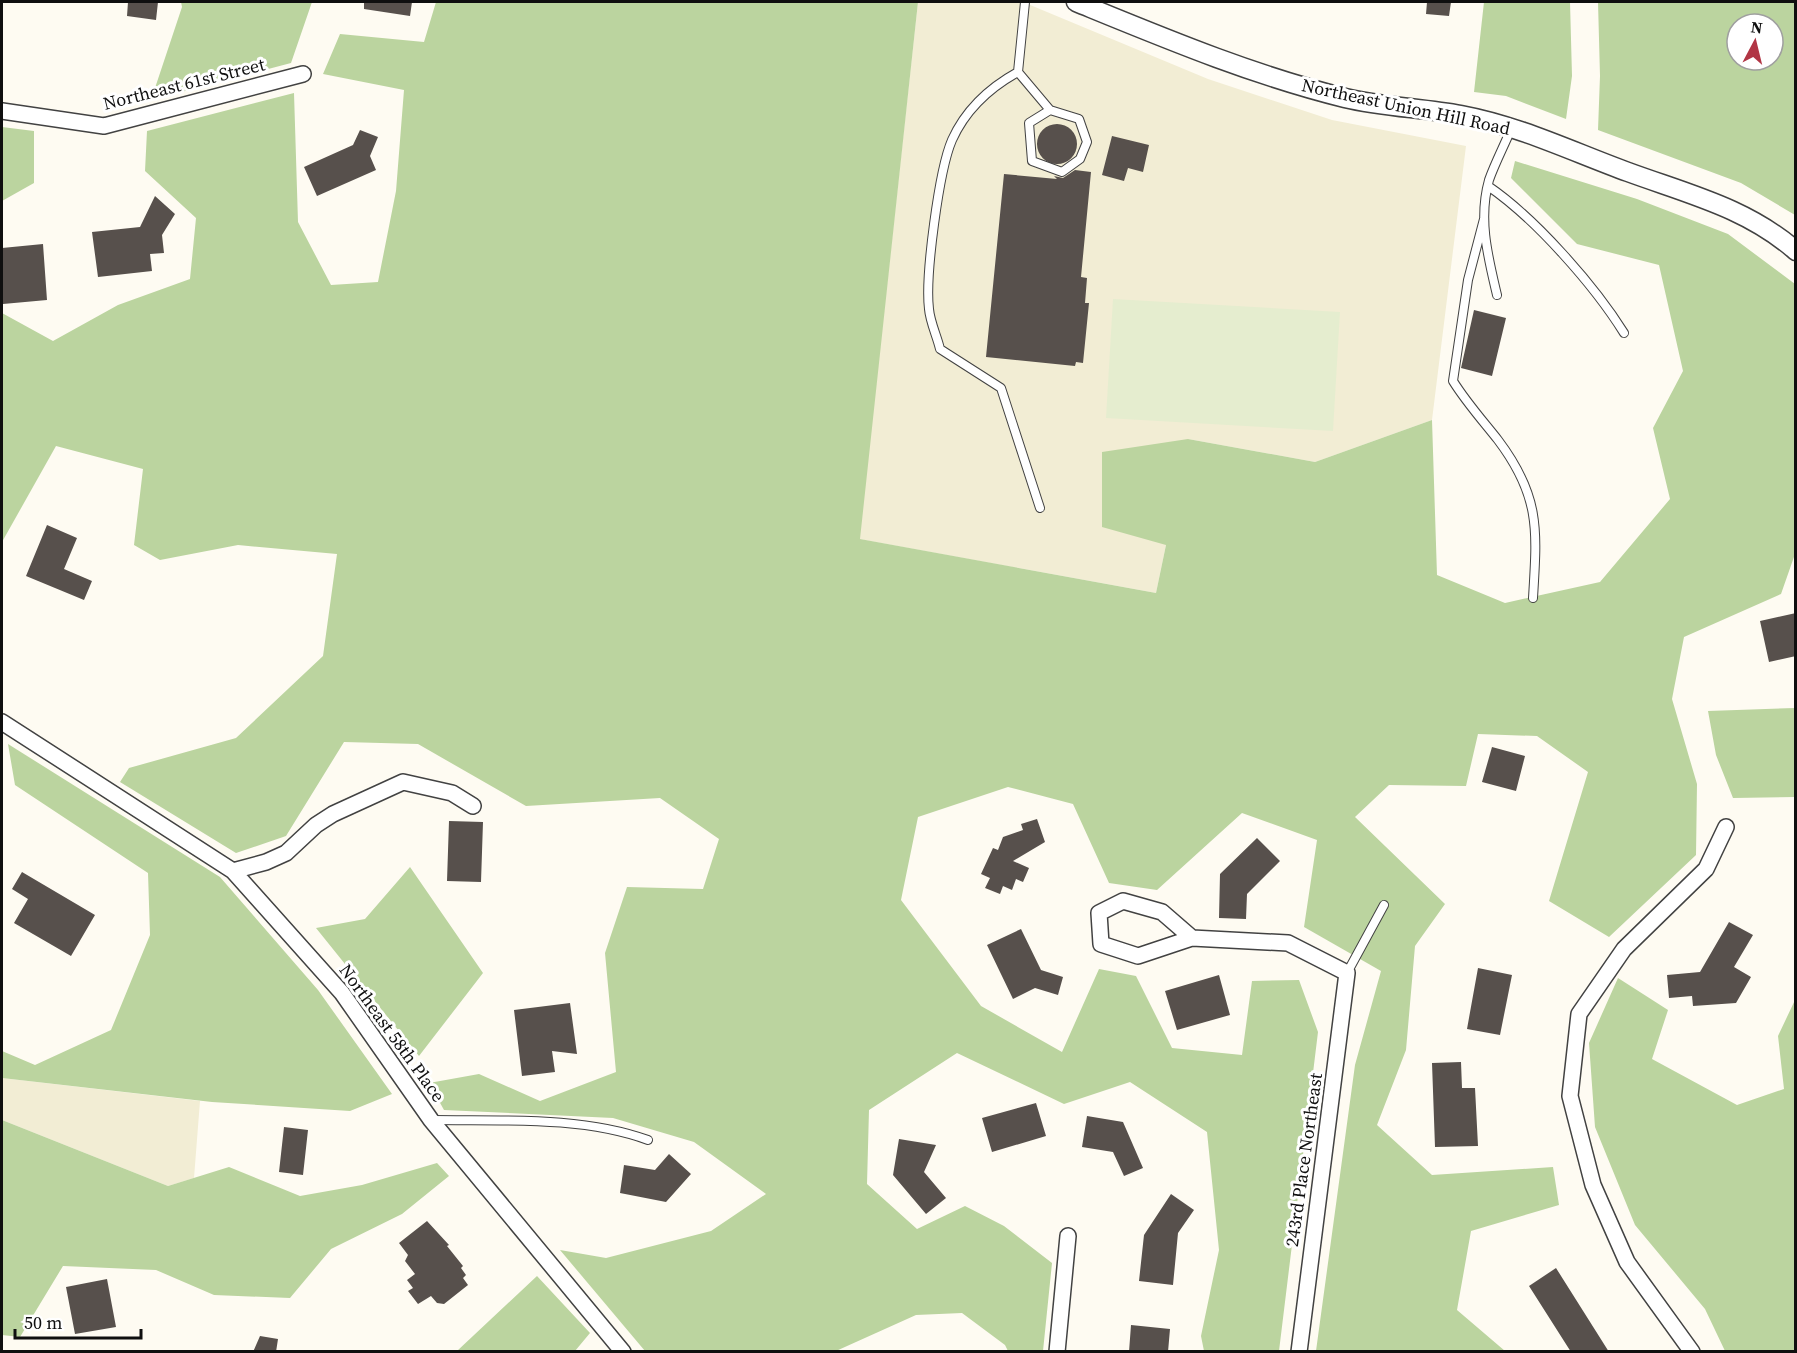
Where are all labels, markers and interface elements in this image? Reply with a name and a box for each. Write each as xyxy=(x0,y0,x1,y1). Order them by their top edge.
north arrow xyxy=(1725,12,1785,72)
text: N xyxy=(1750,15,1764,39)
street label: Northeast 61st Street xyxy=(100,51,268,116)
street label: Northeast Union Hill Road xyxy=(1300,72,1513,141)
street label: Northeast 58th Place xyxy=(334,958,451,1107)
street label: 243rd Place Northeast xyxy=(1279,1071,1328,1248)
scale bar xyxy=(15,1302,141,1340)
text: 50 m xyxy=(24,1310,62,1335)

